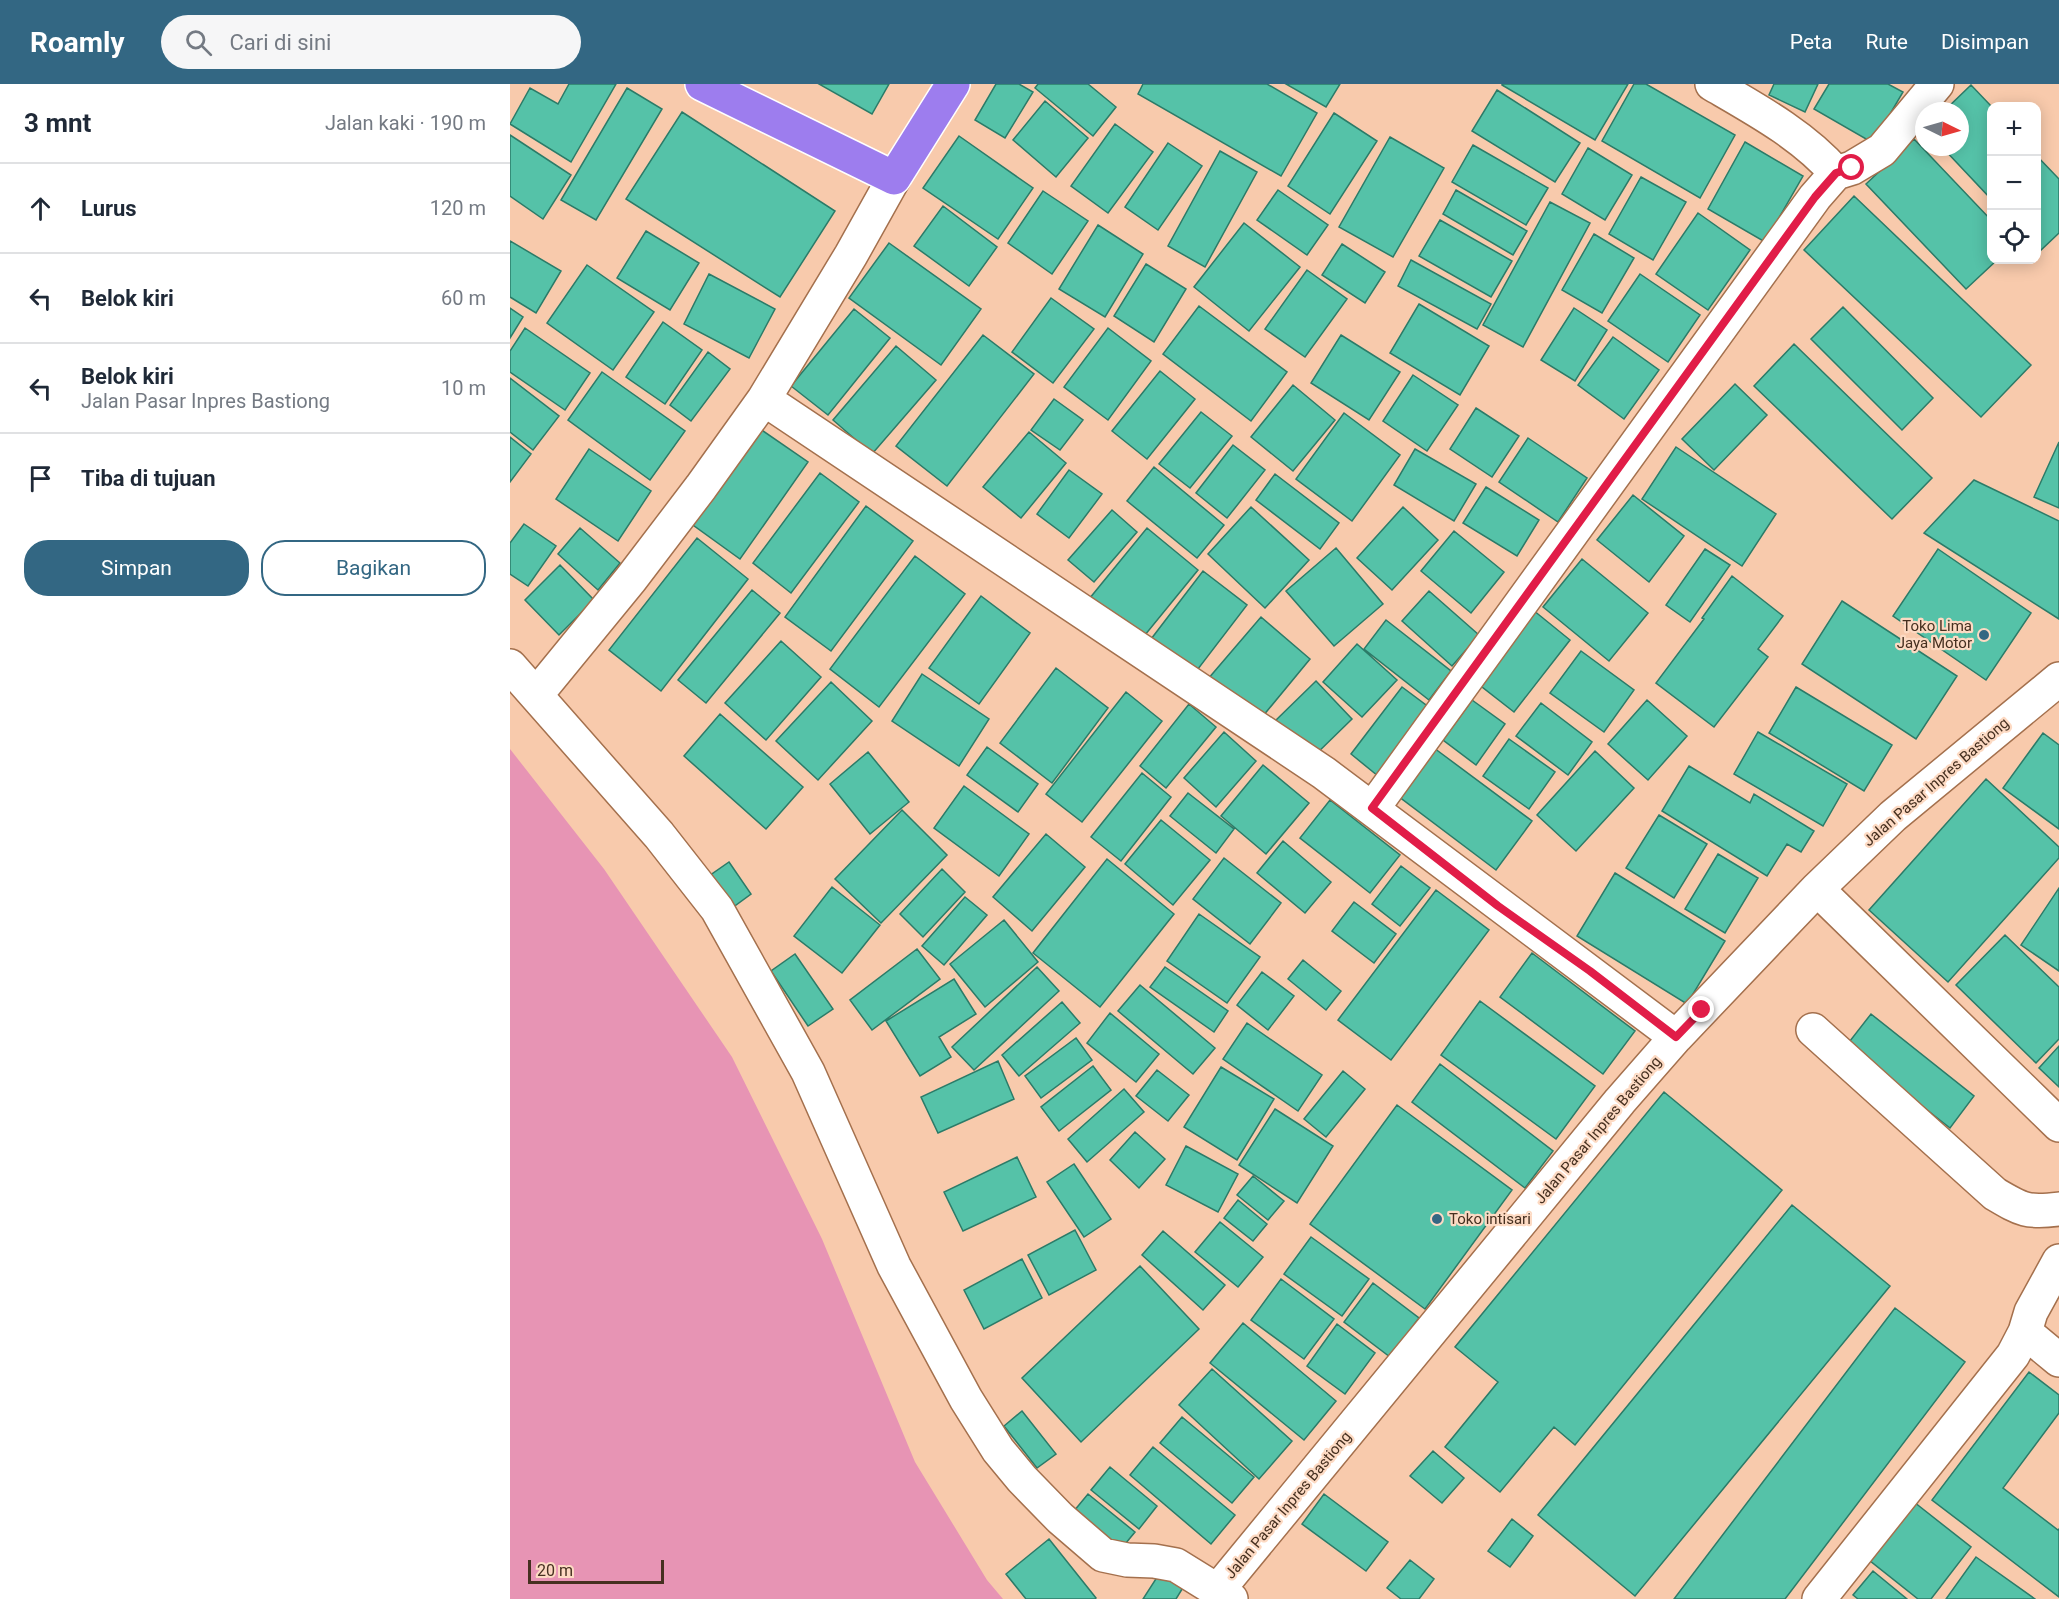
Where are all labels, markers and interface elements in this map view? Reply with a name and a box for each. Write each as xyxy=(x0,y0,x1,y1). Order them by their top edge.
search box xyxy=(161,15,581,69)
text: Roamly xyxy=(30,26,125,59)
icon: search xyxy=(182,26,215,59)
text: Cari di sini xyxy=(230,30,331,55)
text: Peta xyxy=(1790,30,1832,54)
text: Rute xyxy=(1865,30,1908,54)
text: Disimpan xyxy=(1941,30,2029,54)
north arrow xyxy=(1915,102,1969,156)
map controls xyxy=(1987,102,2041,264)
button: + xyxy=(1987,102,2041,156)
text: 3 mnt xyxy=(24,108,91,138)
text: Jalan kaki · 190 m xyxy=(325,111,486,135)
route start xyxy=(1838,154,1864,180)
button: − xyxy=(1987,156,2041,210)
icon: ahead xyxy=(24,192,57,225)
text: Lurus xyxy=(81,196,137,221)
text: 120 m xyxy=(430,196,486,220)
button: locate xyxy=(1987,210,2041,264)
icon: left xyxy=(24,282,57,315)
text: Belok kiri xyxy=(81,286,174,311)
text: 60 m xyxy=(441,286,486,310)
text: Belok kiri xyxy=(81,364,174,389)
icon: left xyxy=(24,372,57,405)
text: 10 m xyxy=(441,376,486,400)
text: Jalan Pasar Inpres Bastiong xyxy=(81,389,330,413)
icon: arrive xyxy=(24,462,57,495)
text: Tiba di tujuan xyxy=(81,466,216,491)
button: Simpan xyxy=(24,540,249,596)
button: Bagikan xyxy=(261,540,486,596)
place label: Toko Lima Jaya Motor xyxy=(1897,617,1972,652)
marker: Toko Lima Jaya Motor xyxy=(1977,628,1991,642)
street label: Jalan Pasar Inpres Bastiong xyxy=(1860,714,2012,850)
route end xyxy=(1688,996,1714,1022)
street label: Jalan Pasar Inpres Bastiong xyxy=(1531,1053,1665,1207)
place label: Toko intisari xyxy=(1449,1210,1531,1228)
marker: Toko intisari xyxy=(1430,1212,1444,1226)
street label: Jalan Pasar Inpres Bastiong xyxy=(1221,1428,1355,1582)
scale bar xyxy=(528,1557,664,1584)
text: 20 m xyxy=(537,1561,573,1580)

